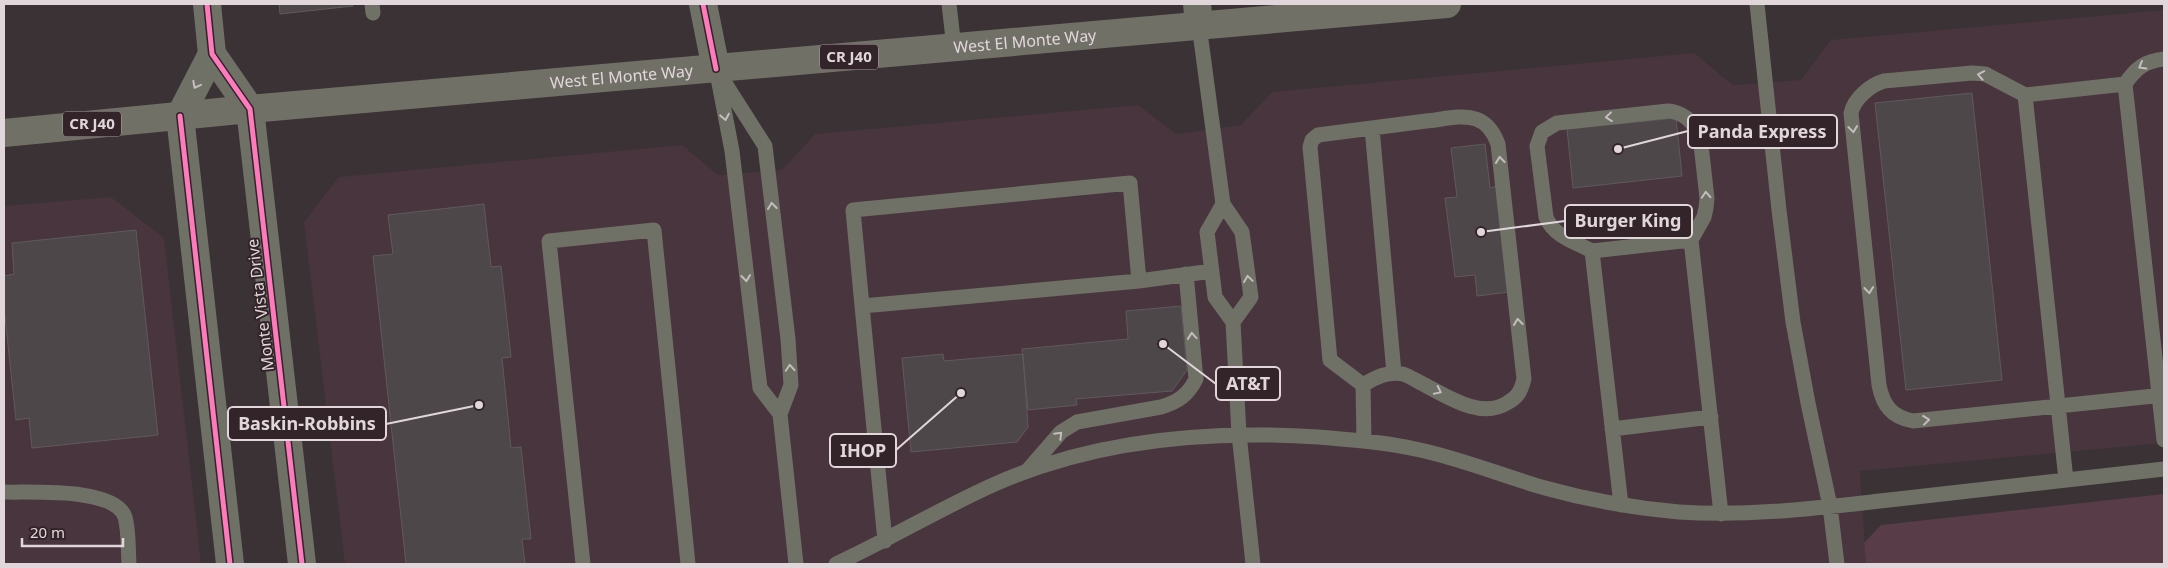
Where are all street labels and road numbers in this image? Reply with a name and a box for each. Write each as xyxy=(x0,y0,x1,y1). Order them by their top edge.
street label: West El Monte Way xyxy=(953,24,1098,58)
road number: CR J40 xyxy=(820,44,878,70)
street label: West El Monte Way xyxy=(549,59,695,94)
road number: CR J40 xyxy=(63,112,121,136)
street label: Monte Vista Drive xyxy=(241,238,279,372)

